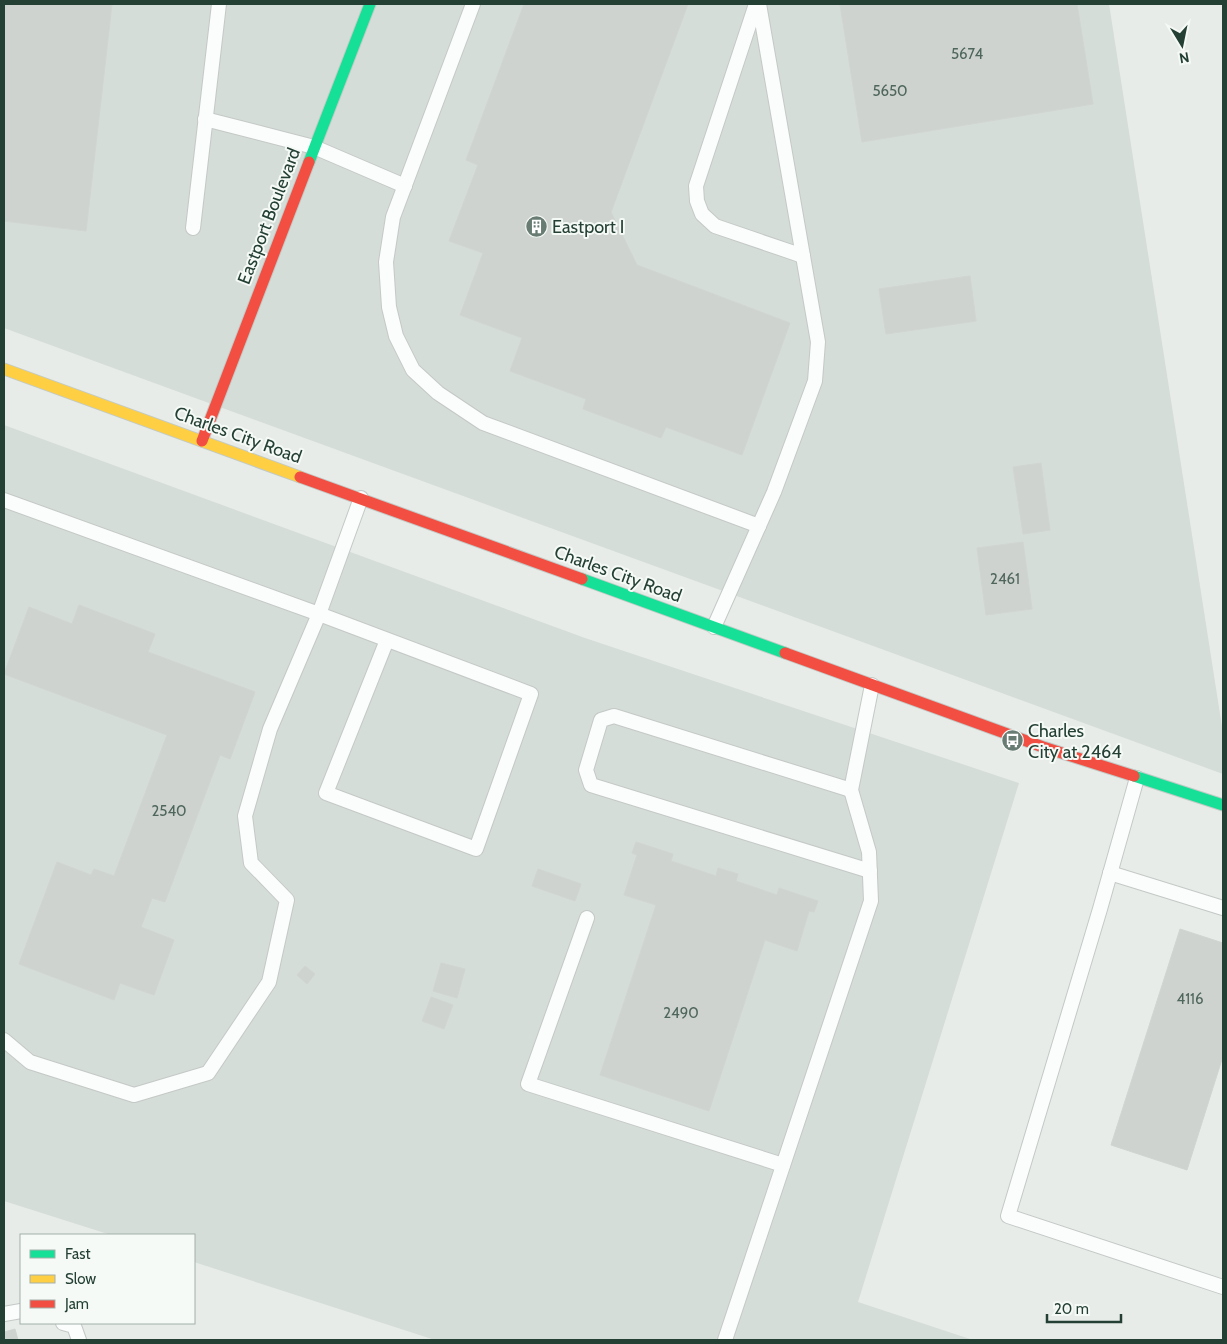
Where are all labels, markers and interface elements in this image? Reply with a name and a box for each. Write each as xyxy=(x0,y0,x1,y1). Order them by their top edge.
north arrow xyxy=(1157,20,1207,70)
house number: 5674 xyxy=(951,45,983,63)
text: N xyxy=(1178,48,1191,68)
house number: 5650 xyxy=(872,82,908,100)
street label: Eastport Boulevard xyxy=(233,145,305,287)
building icon: Eastport I xyxy=(524,215,548,239)
place label: Eastport I xyxy=(552,216,624,238)
street label: Charles City Road xyxy=(171,402,305,468)
street label: Charles City Road xyxy=(551,541,685,607)
house number: 2461 xyxy=(990,570,1020,588)
place label: Charles City at 2464 xyxy=(1028,720,1122,763)
bus stop icon: Charles City at 2464 xyxy=(1000,729,1024,753)
house number: 2540 xyxy=(151,802,187,820)
house number: 4116 xyxy=(1177,990,1203,1008)
house number: 2490 xyxy=(663,1004,699,1022)
legend xyxy=(20,1234,195,1324)
text: Fast xyxy=(65,1245,90,1263)
text: Slow xyxy=(65,1270,96,1288)
scale bar xyxy=(1047,1292,1121,1324)
text: Jam xyxy=(64,1295,89,1313)
text: 20 m xyxy=(1054,1300,1089,1318)

